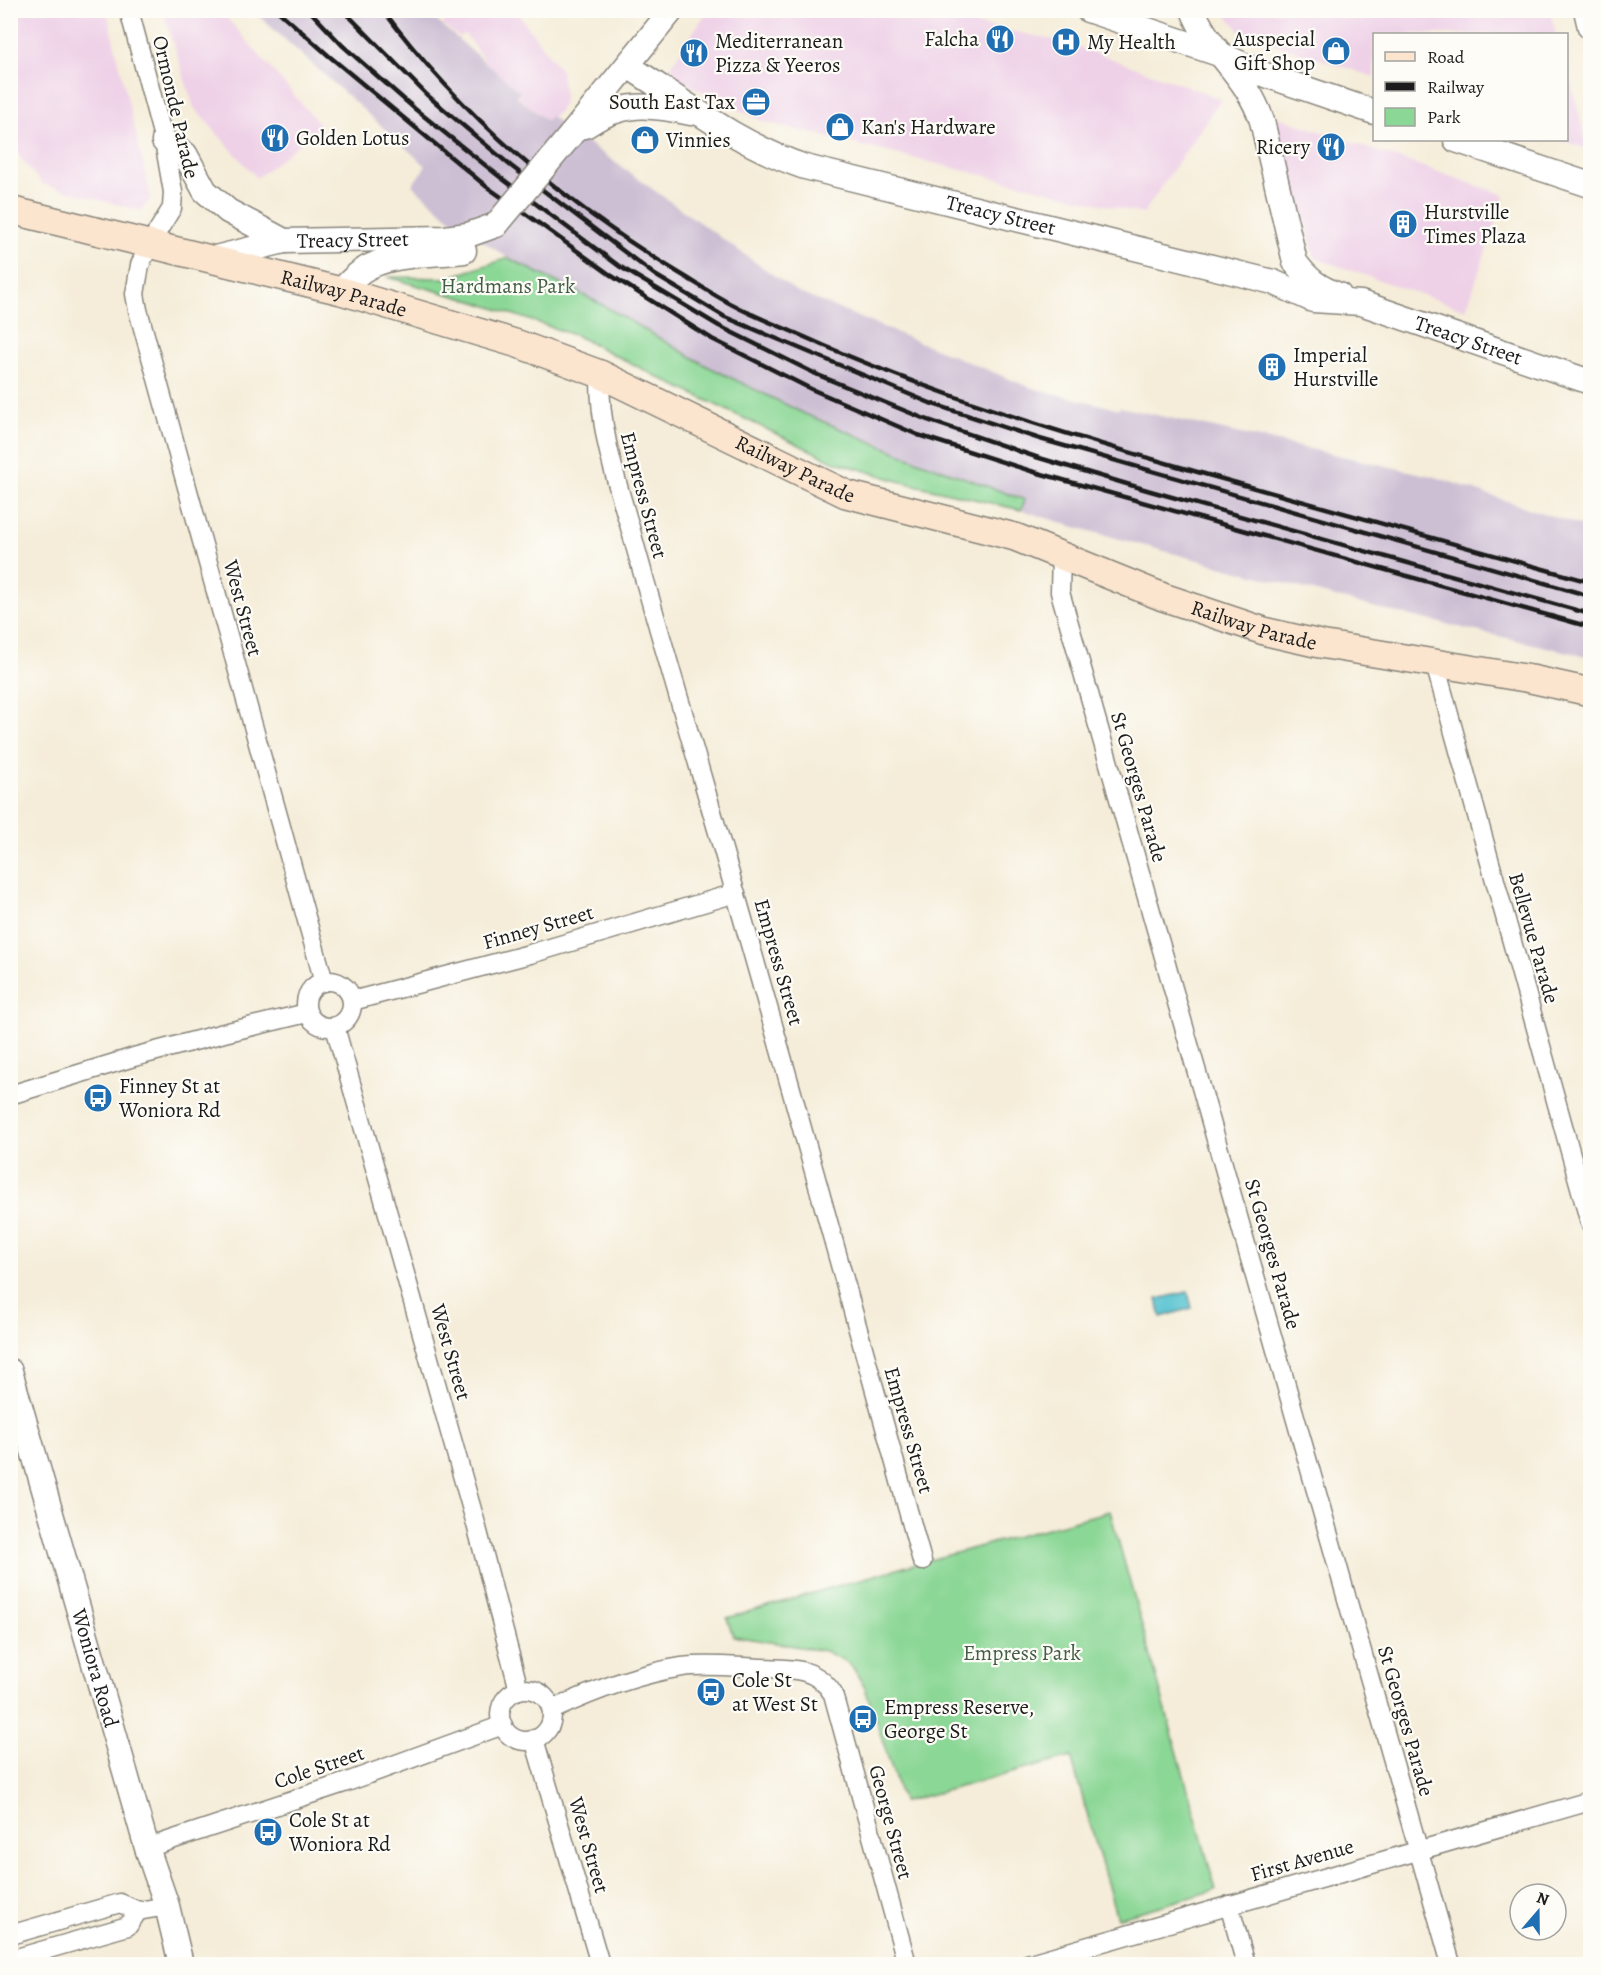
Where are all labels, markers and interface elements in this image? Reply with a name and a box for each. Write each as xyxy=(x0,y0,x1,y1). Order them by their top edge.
restaurant icon: Falcha xyxy=(984,23,1016,55)
place label: Falcha xyxy=(924,25,979,53)
place label: Auspecial Gift Shop xyxy=(1232,25,1315,77)
hospital icon: My Health xyxy=(1050,26,1082,58)
place label: Mediterranean Pizza & Yeeros xyxy=(715,27,843,79)
place label: My Health xyxy=(1087,28,1176,56)
street label: Ormonde Parade xyxy=(146,33,206,181)
legend xyxy=(1373,33,1568,141)
shop icon: Auspecial Gift Shop xyxy=(1320,35,1352,67)
restaurant icon: Mediterranean Pizza & Yeeros xyxy=(678,37,710,69)
text: Road xyxy=(1427,45,1465,69)
text: Railway xyxy=(1427,75,1485,99)
office icon: South East Tax xyxy=(740,86,772,118)
place label: South East Tax xyxy=(609,88,735,116)
text: Park xyxy=(1427,105,1461,129)
shop icon: Kan's Hardware xyxy=(824,111,856,143)
place label: Kan's Hardware xyxy=(861,113,996,141)
restaurant icon: Golden Lotus xyxy=(259,122,291,154)
place label: Golden Lotus xyxy=(296,124,409,152)
shop icon: Vinnies xyxy=(629,124,661,156)
place label: Vinnies xyxy=(665,126,731,154)
restaurant icon: Ricery xyxy=(1315,131,1347,163)
place label: Ricery xyxy=(1256,133,1311,161)
street label: Treacy Street xyxy=(943,188,1059,242)
place label: Hurstville Times Plaza xyxy=(1424,198,1526,250)
building icon: Hurstville Times Plaza xyxy=(1387,208,1419,240)
street label: Treacy Street xyxy=(297,225,409,255)
street label: Railway Parade xyxy=(278,263,410,324)
park label: Hardmans Park xyxy=(440,272,576,300)
street label: Treacy Street xyxy=(1411,309,1526,372)
place label: Imperial Hurstville xyxy=(1293,341,1379,393)
building icon: Imperial Hurstville xyxy=(1256,351,1288,383)
street label: Empress Street xyxy=(614,428,674,562)
street label: Railway Parade xyxy=(731,428,858,510)
street label: West Street xyxy=(216,556,269,659)
street label: Railway Parade xyxy=(1187,593,1319,657)
street label: St Georges Parade xyxy=(1104,708,1174,866)
street label: Bellevue Parade xyxy=(1502,869,1566,1007)
street label: Empress Street xyxy=(748,896,810,1029)
street label: Finney Street xyxy=(479,898,597,956)
place label: Finney St at Woniora Rd xyxy=(118,1072,221,1124)
bus stop icon: Finney St at Woniora Rd xyxy=(82,1082,114,1114)
street label: St Georges Parade xyxy=(1238,1175,1308,1333)
street label: West Street xyxy=(424,1300,478,1403)
street label: Empress Street xyxy=(878,1364,940,1497)
street label: Woniora Road xyxy=(65,1605,126,1731)
park label: Empress Park xyxy=(963,1639,1082,1667)
street label: St Georges Parade xyxy=(1371,1642,1441,1800)
place label: Cole St at West St xyxy=(732,1666,818,1718)
bus stop icon: Cole St at West St xyxy=(695,1676,727,1708)
place label: Empress Reserve, George St xyxy=(884,1693,1034,1745)
bus stop icon: Empress Reserve, George St xyxy=(847,1703,879,1735)
street label: Cole Street xyxy=(270,1739,368,1795)
street label: George Street xyxy=(862,1762,920,1882)
street label: West Street xyxy=(562,1793,616,1896)
place label: Cole St at Woniora Rd xyxy=(288,1806,391,1858)
bus stop icon: Cole St at Woniora Rd xyxy=(252,1816,284,1848)
street label: First Avenue xyxy=(1247,1832,1357,1888)
north arrow xyxy=(1508,1882,1568,1942)
text: N xyxy=(1534,1887,1552,1911)

